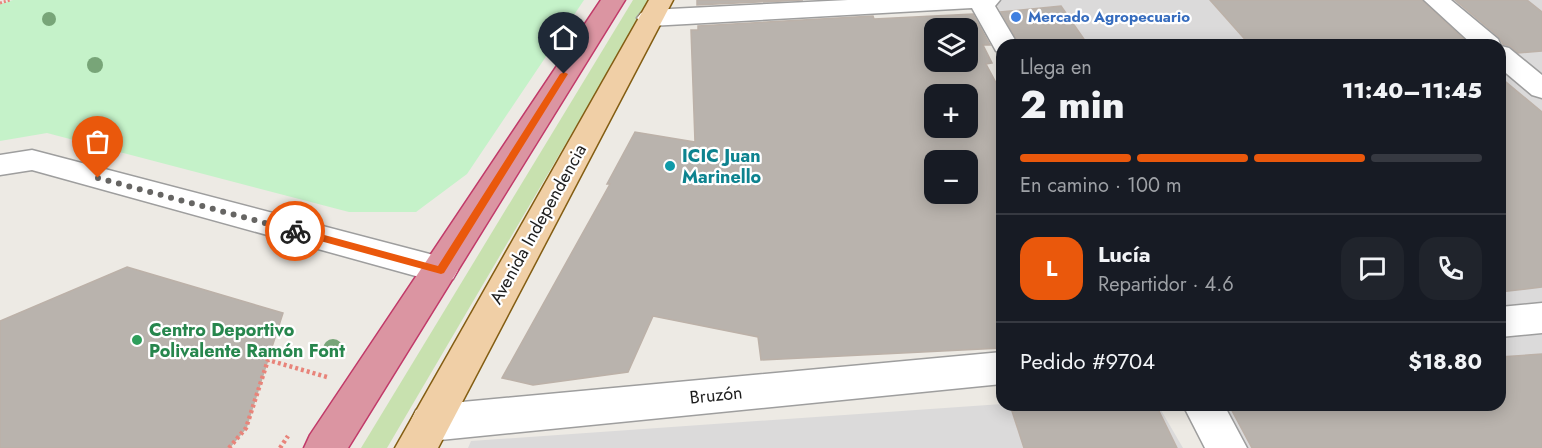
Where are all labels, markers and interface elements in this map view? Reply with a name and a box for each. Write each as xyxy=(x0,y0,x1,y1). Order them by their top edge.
place label: Mercado Agropecuario xyxy=(1028,6,1190,28)
marker: Mercado Agropecuario xyxy=(1009,10,1023,24)
pin xyxy=(538,12,589,74)
map controls xyxy=(924,18,978,204)
button: layers xyxy=(924,18,978,72)
icon: home xyxy=(547,21,580,54)
text: Llega en xyxy=(1020,53,1092,82)
text: 11:40–11:45 xyxy=(1342,74,1482,106)
text: 2 min xyxy=(1020,76,1125,133)
button: + xyxy=(924,84,978,138)
pin xyxy=(72,116,123,178)
icon: bag xyxy=(81,125,114,158)
street label: Avenida Independencia xyxy=(483,139,593,309)
place label: ICIC Juan Marinello xyxy=(682,143,761,190)
button: − xyxy=(924,150,978,204)
marker: ICIC Juan Marinello xyxy=(663,159,677,173)
text: En camino · 100 m xyxy=(1020,171,1182,200)
courier xyxy=(265,201,325,261)
icon: bike xyxy=(279,215,312,248)
button: chat xyxy=(1341,237,1404,300)
button: phone xyxy=(1419,237,1482,300)
text: Lucía xyxy=(1098,238,1151,270)
text: L xyxy=(1046,252,1057,284)
text: Repartidor · 4.6 xyxy=(1098,270,1234,299)
place label: Centro Deportivo Polivalente Ramón Font xyxy=(149,317,345,364)
marker: Centro Deportivo Polivalente Ramón Font xyxy=(130,333,144,347)
text: Pedido #9704 xyxy=(1020,345,1155,377)
text: $18.80 xyxy=(1408,345,1482,377)
street label: Bruzón xyxy=(688,379,744,411)

